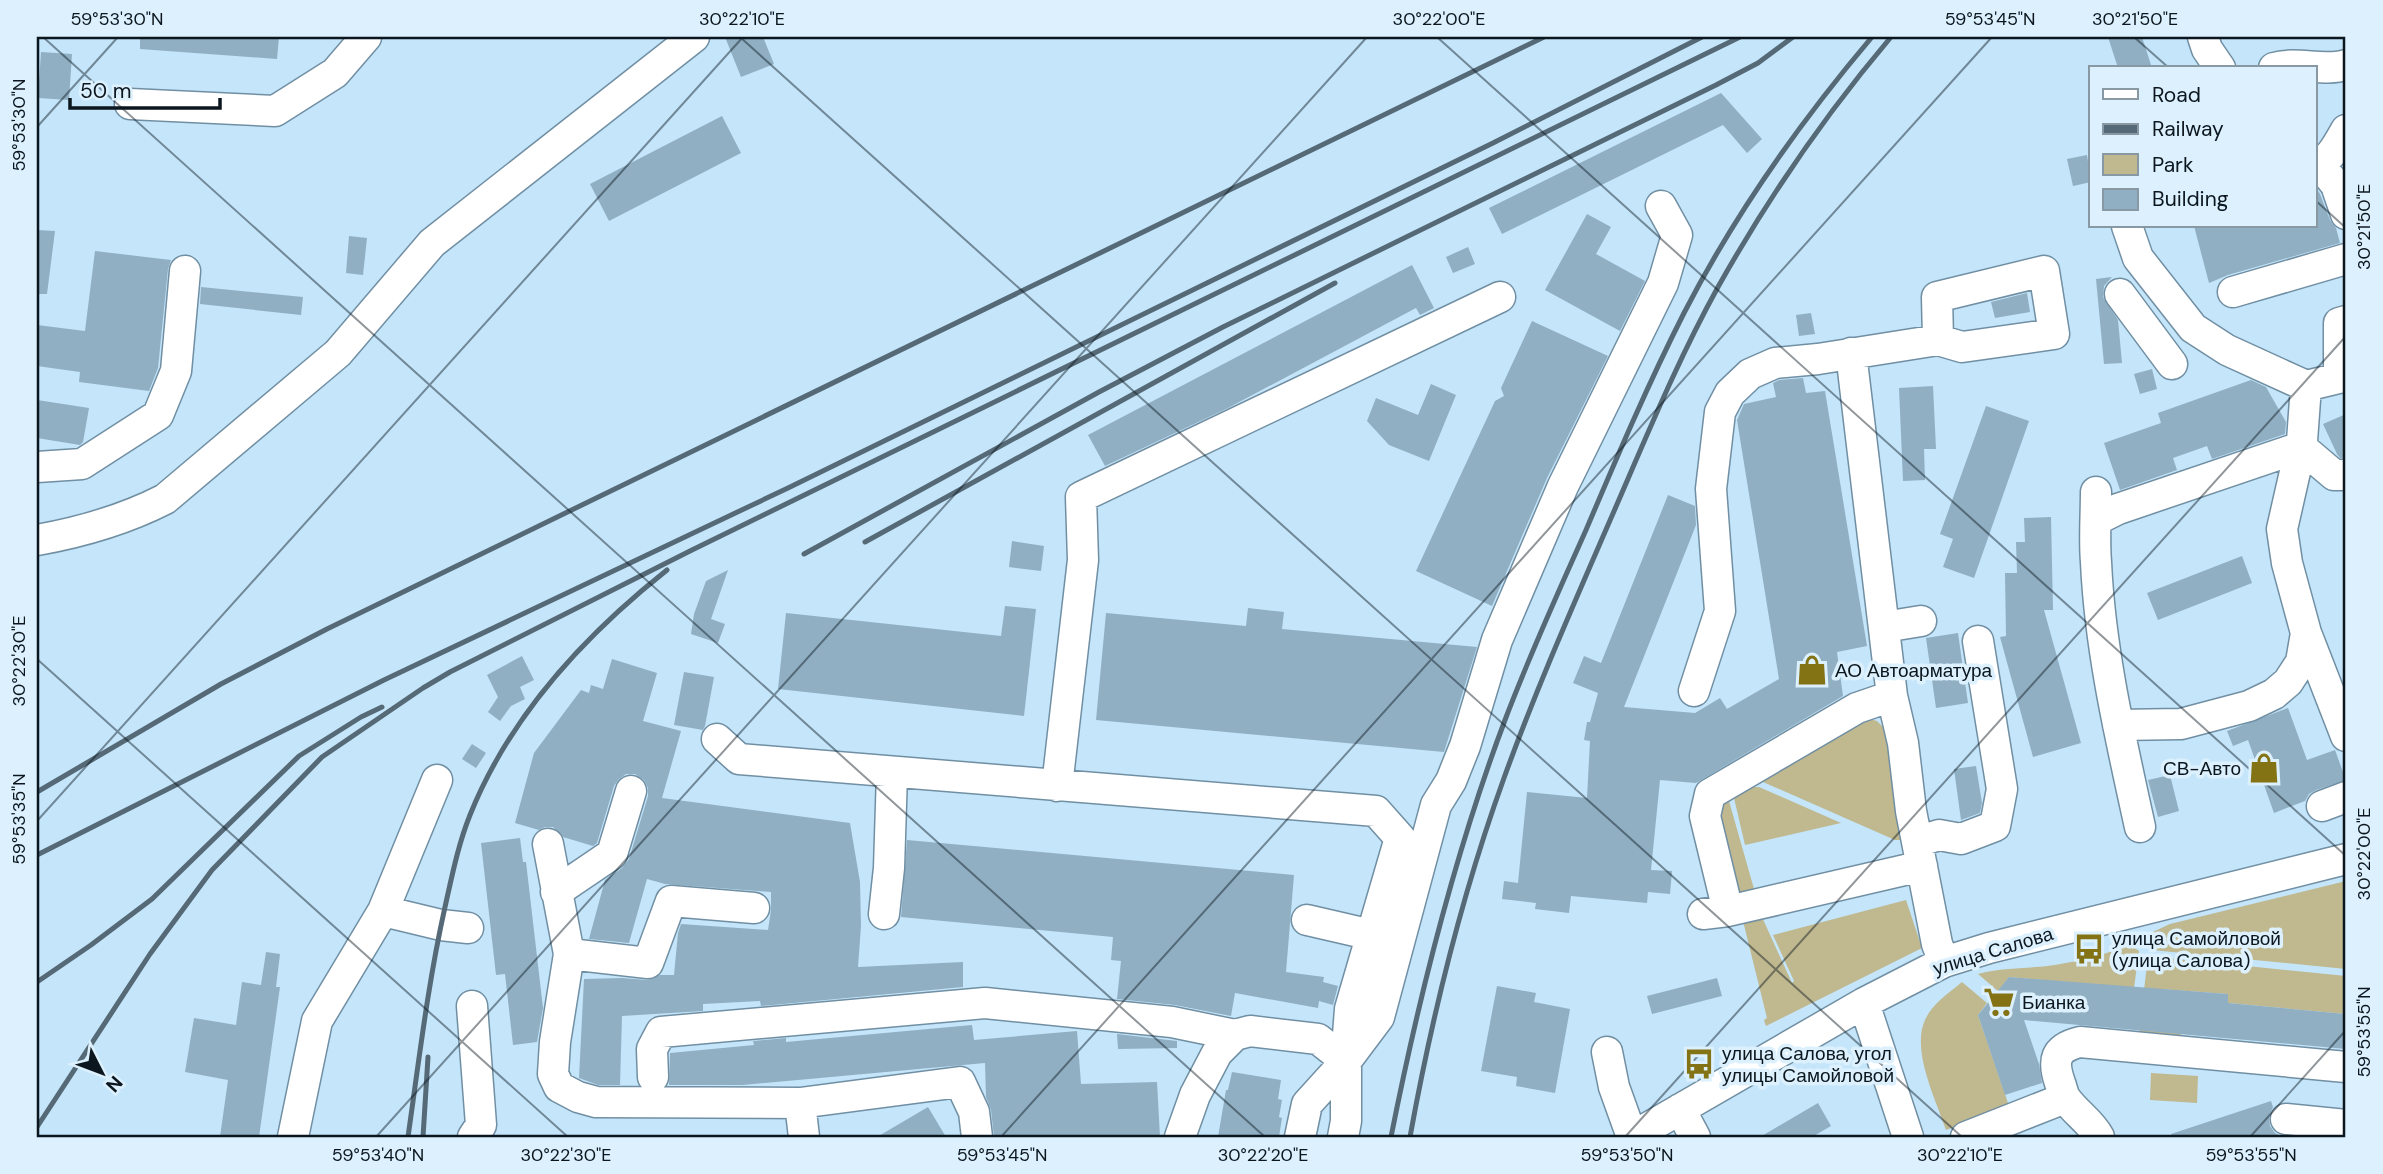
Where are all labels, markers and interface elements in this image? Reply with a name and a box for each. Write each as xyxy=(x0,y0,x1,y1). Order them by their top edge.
text: 59°53'30"N xyxy=(70,7,164,31)
text: 30°22'10"E xyxy=(699,7,785,31)
text: 30°22'00"E xyxy=(1393,7,1485,31)
text: 59°53'45"N xyxy=(1945,7,2035,31)
text: 30°21'50"E xyxy=(2092,7,2178,31)
scale bar xyxy=(70,66,220,110)
legend xyxy=(2089,66,2316,228)
text: 50 m xyxy=(80,77,131,105)
text: 59°53'30"N xyxy=(7,78,31,172)
text: Road xyxy=(2152,81,2201,109)
text: Railway xyxy=(2152,115,2224,143)
text: Park xyxy=(2152,151,2194,179)
text: 30°21'50"E xyxy=(2352,184,2376,270)
text: Building xyxy=(2152,185,2229,213)
text: 30°22'30"E xyxy=(7,615,31,707)
shop icon: АО Автоарматура xyxy=(1795,653,1829,687)
place label: АО Автоарматура xyxy=(1835,658,1993,683)
shop icon: СВ-Авто xyxy=(2247,751,2281,785)
place label: СВ-Авто xyxy=(2163,756,2241,781)
text: 59°53'35"N xyxy=(7,773,31,865)
text: 30°22'00"E xyxy=(2352,808,2376,900)
street label: улица Салова xyxy=(1930,921,2056,981)
place label: улица Самойловой (улица Салова) xyxy=(2112,926,2281,973)
bus stop icon: улица Самойловой (улица Салова) xyxy=(2072,932,2106,966)
supermarket icon: Бианка xyxy=(1982,985,2016,1019)
text: 59°53'55"N xyxy=(2352,986,2376,1078)
place label: Бианка xyxy=(2022,990,2086,1015)
north arrow xyxy=(66,1038,136,1108)
place label: улица Салова, угол улицы Самойловой xyxy=(1722,1041,1894,1088)
bus stop icon: улица Салова, угол улицы Самойловой xyxy=(1682,1047,1716,1081)
text: N xyxy=(100,1071,128,1098)
text: 59°53'40"N xyxy=(332,1143,424,1167)
text: 30°22'30"E xyxy=(520,1143,612,1167)
text: 59°53'45"N xyxy=(957,1143,1047,1167)
text: 30°22'20"E xyxy=(1218,1143,1308,1167)
text: 59°53'50"N xyxy=(1581,1143,1673,1167)
text: 30°22'10"E xyxy=(1917,1143,2003,1167)
text: 59°53'55"N xyxy=(2205,1143,2297,1167)

